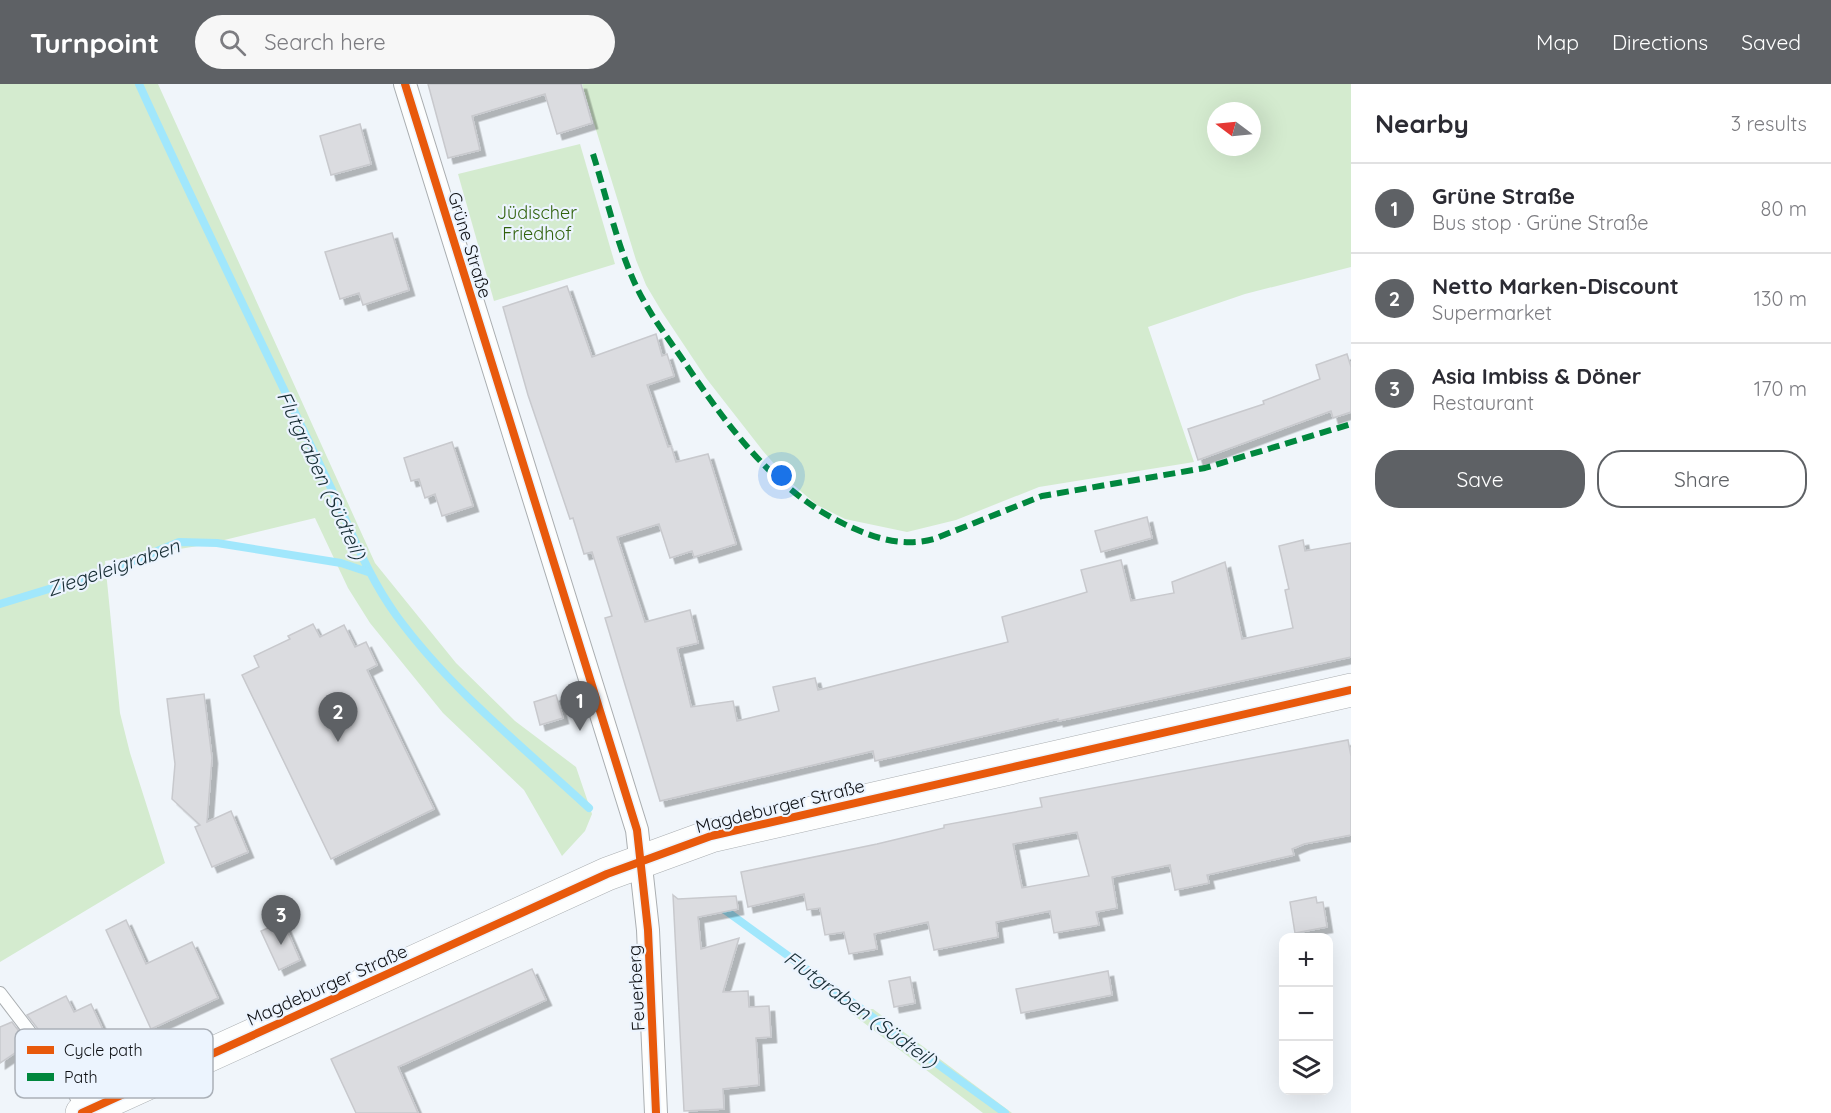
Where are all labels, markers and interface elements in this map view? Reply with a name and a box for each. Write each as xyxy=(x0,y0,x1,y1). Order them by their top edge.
search box xyxy=(195,15,615,69)
text: Turnpoint xyxy=(30,25,159,60)
icon: search xyxy=(216,26,249,59)
text: Search here xyxy=(264,28,386,56)
text: Map xyxy=(1536,29,1579,55)
text: Directions xyxy=(1612,29,1708,55)
text: Saved xyxy=(1741,29,1801,55)
north arrow xyxy=(1207,102,1261,156)
text: Nearby xyxy=(1375,107,1469,140)
text: 3 results xyxy=(1731,111,1807,136)
text: Grüne Straße xyxy=(1432,182,1575,210)
street label: Grüne Straße xyxy=(443,189,497,301)
text: 1 xyxy=(1391,196,1398,221)
text: 80 m xyxy=(1761,196,1807,221)
park label: Jüdischer Friedhof xyxy=(497,201,577,245)
text: Bus stop · Grüne Straße xyxy=(1432,210,1649,235)
text: Netto Marken-Discount xyxy=(1432,272,1679,300)
text: 2 xyxy=(1389,286,1400,311)
text: 130 m xyxy=(1754,286,1807,311)
text: Supermarket xyxy=(1432,300,1552,325)
text: Asia Imbiss & Döner xyxy=(1432,362,1641,390)
text: 3 xyxy=(1389,376,1400,401)
text: 170 m xyxy=(1754,376,1807,401)
water label: Flutgraben (Südteil) xyxy=(272,387,373,565)
text: Restaurant xyxy=(1432,390,1534,415)
button: Save xyxy=(1375,450,1585,508)
button: Share xyxy=(1597,450,1807,508)
your location xyxy=(767,461,796,490)
water label: Ziegeleigraben xyxy=(43,532,183,601)
pin: 1 xyxy=(560,682,600,731)
pin: 2 xyxy=(318,692,358,742)
street label: Magdeburger Straße xyxy=(693,774,867,838)
pin: 3 xyxy=(262,896,300,945)
map controls xyxy=(1279,933,1333,1095)
button: + xyxy=(1279,933,1333,987)
street label: Magdeburger Straße xyxy=(243,939,411,1031)
street label: Feuerberg xyxy=(622,944,650,1032)
water label: Flutgraben (Südteil) xyxy=(780,945,944,1074)
button: − xyxy=(1279,987,1333,1041)
legend xyxy=(15,1029,213,1098)
text: Cycle path xyxy=(64,1040,143,1060)
button: layers xyxy=(1279,1041,1333,1095)
text: Path xyxy=(64,1067,98,1087)

